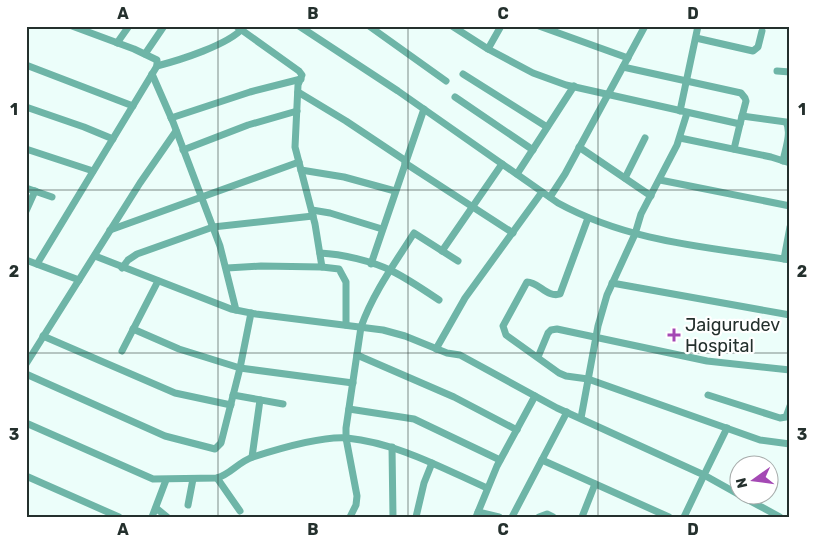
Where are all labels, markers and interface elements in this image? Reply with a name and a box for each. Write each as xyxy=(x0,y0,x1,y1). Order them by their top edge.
text: A xyxy=(117,4,129,23)
text: B xyxy=(307,4,319,23)
text: C xyxy=(497,4,509,23)
text: D xyxy=(687,4,699,23)
text: 1 xyxy=(10,100,18,119)
text: 1 xyxy=(798,100,806,119)
text: 2 xyxy=(9,262,19,281)
text: 2 xyxy=(797,262,807,281)
place label: Jaigurudev Hospital xyxy=(685,314,780,357)
marker: Jaigurudev Hospital xyxy=(667,328,681,342)
text: 3 xyxy=(9,425,19,444)
text: 3 xyxy=(797,425,807,444)
north arrow xyxy=(728,456,778,506)
text: N xyxy=(732,476,751,490)
text: A xyxy=(117,520,129,539)
text: B xyxy=(307,520,319,539)
text: C xyxy=(497,520,509,539)
text: D xyxy=(687,520,699,539)

